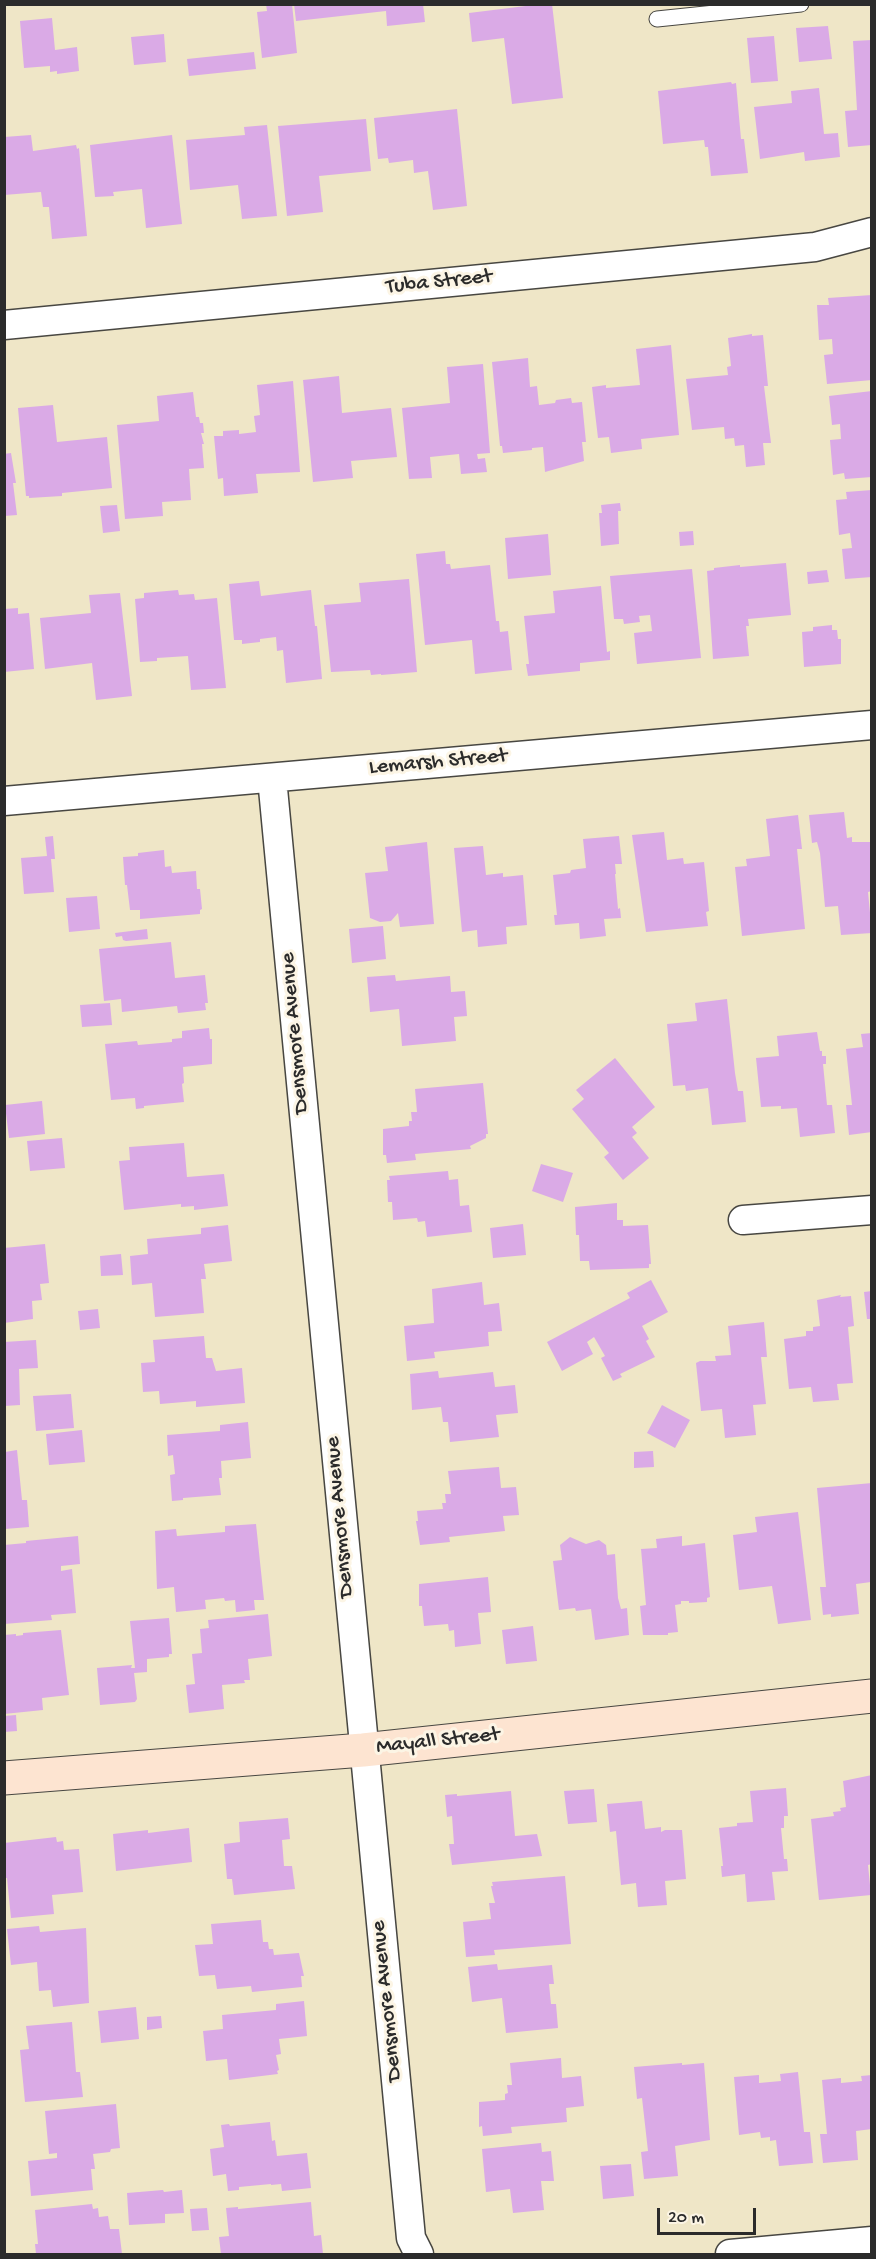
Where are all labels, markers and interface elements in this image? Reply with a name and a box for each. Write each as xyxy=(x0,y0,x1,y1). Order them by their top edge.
street label: Tuba Street xyxy=(385,264,493,302)
street label: Lemarsh Street xyxy=(368,744,508,782)
street label: Densmore Avenue xyxy=(276,951,316,1115)
street label: Densmore Avenue xyxy=(321,1435,361,1599)
street label: Mayall Street xyxy=(375,1722,501,1762)
street label: Densmore Avenue xyxy=(366,1919,410,2083)
scale bar xyxy=(660,2196,759,2234)
text: 20 m xyxy=(668,2208,704,2229)

